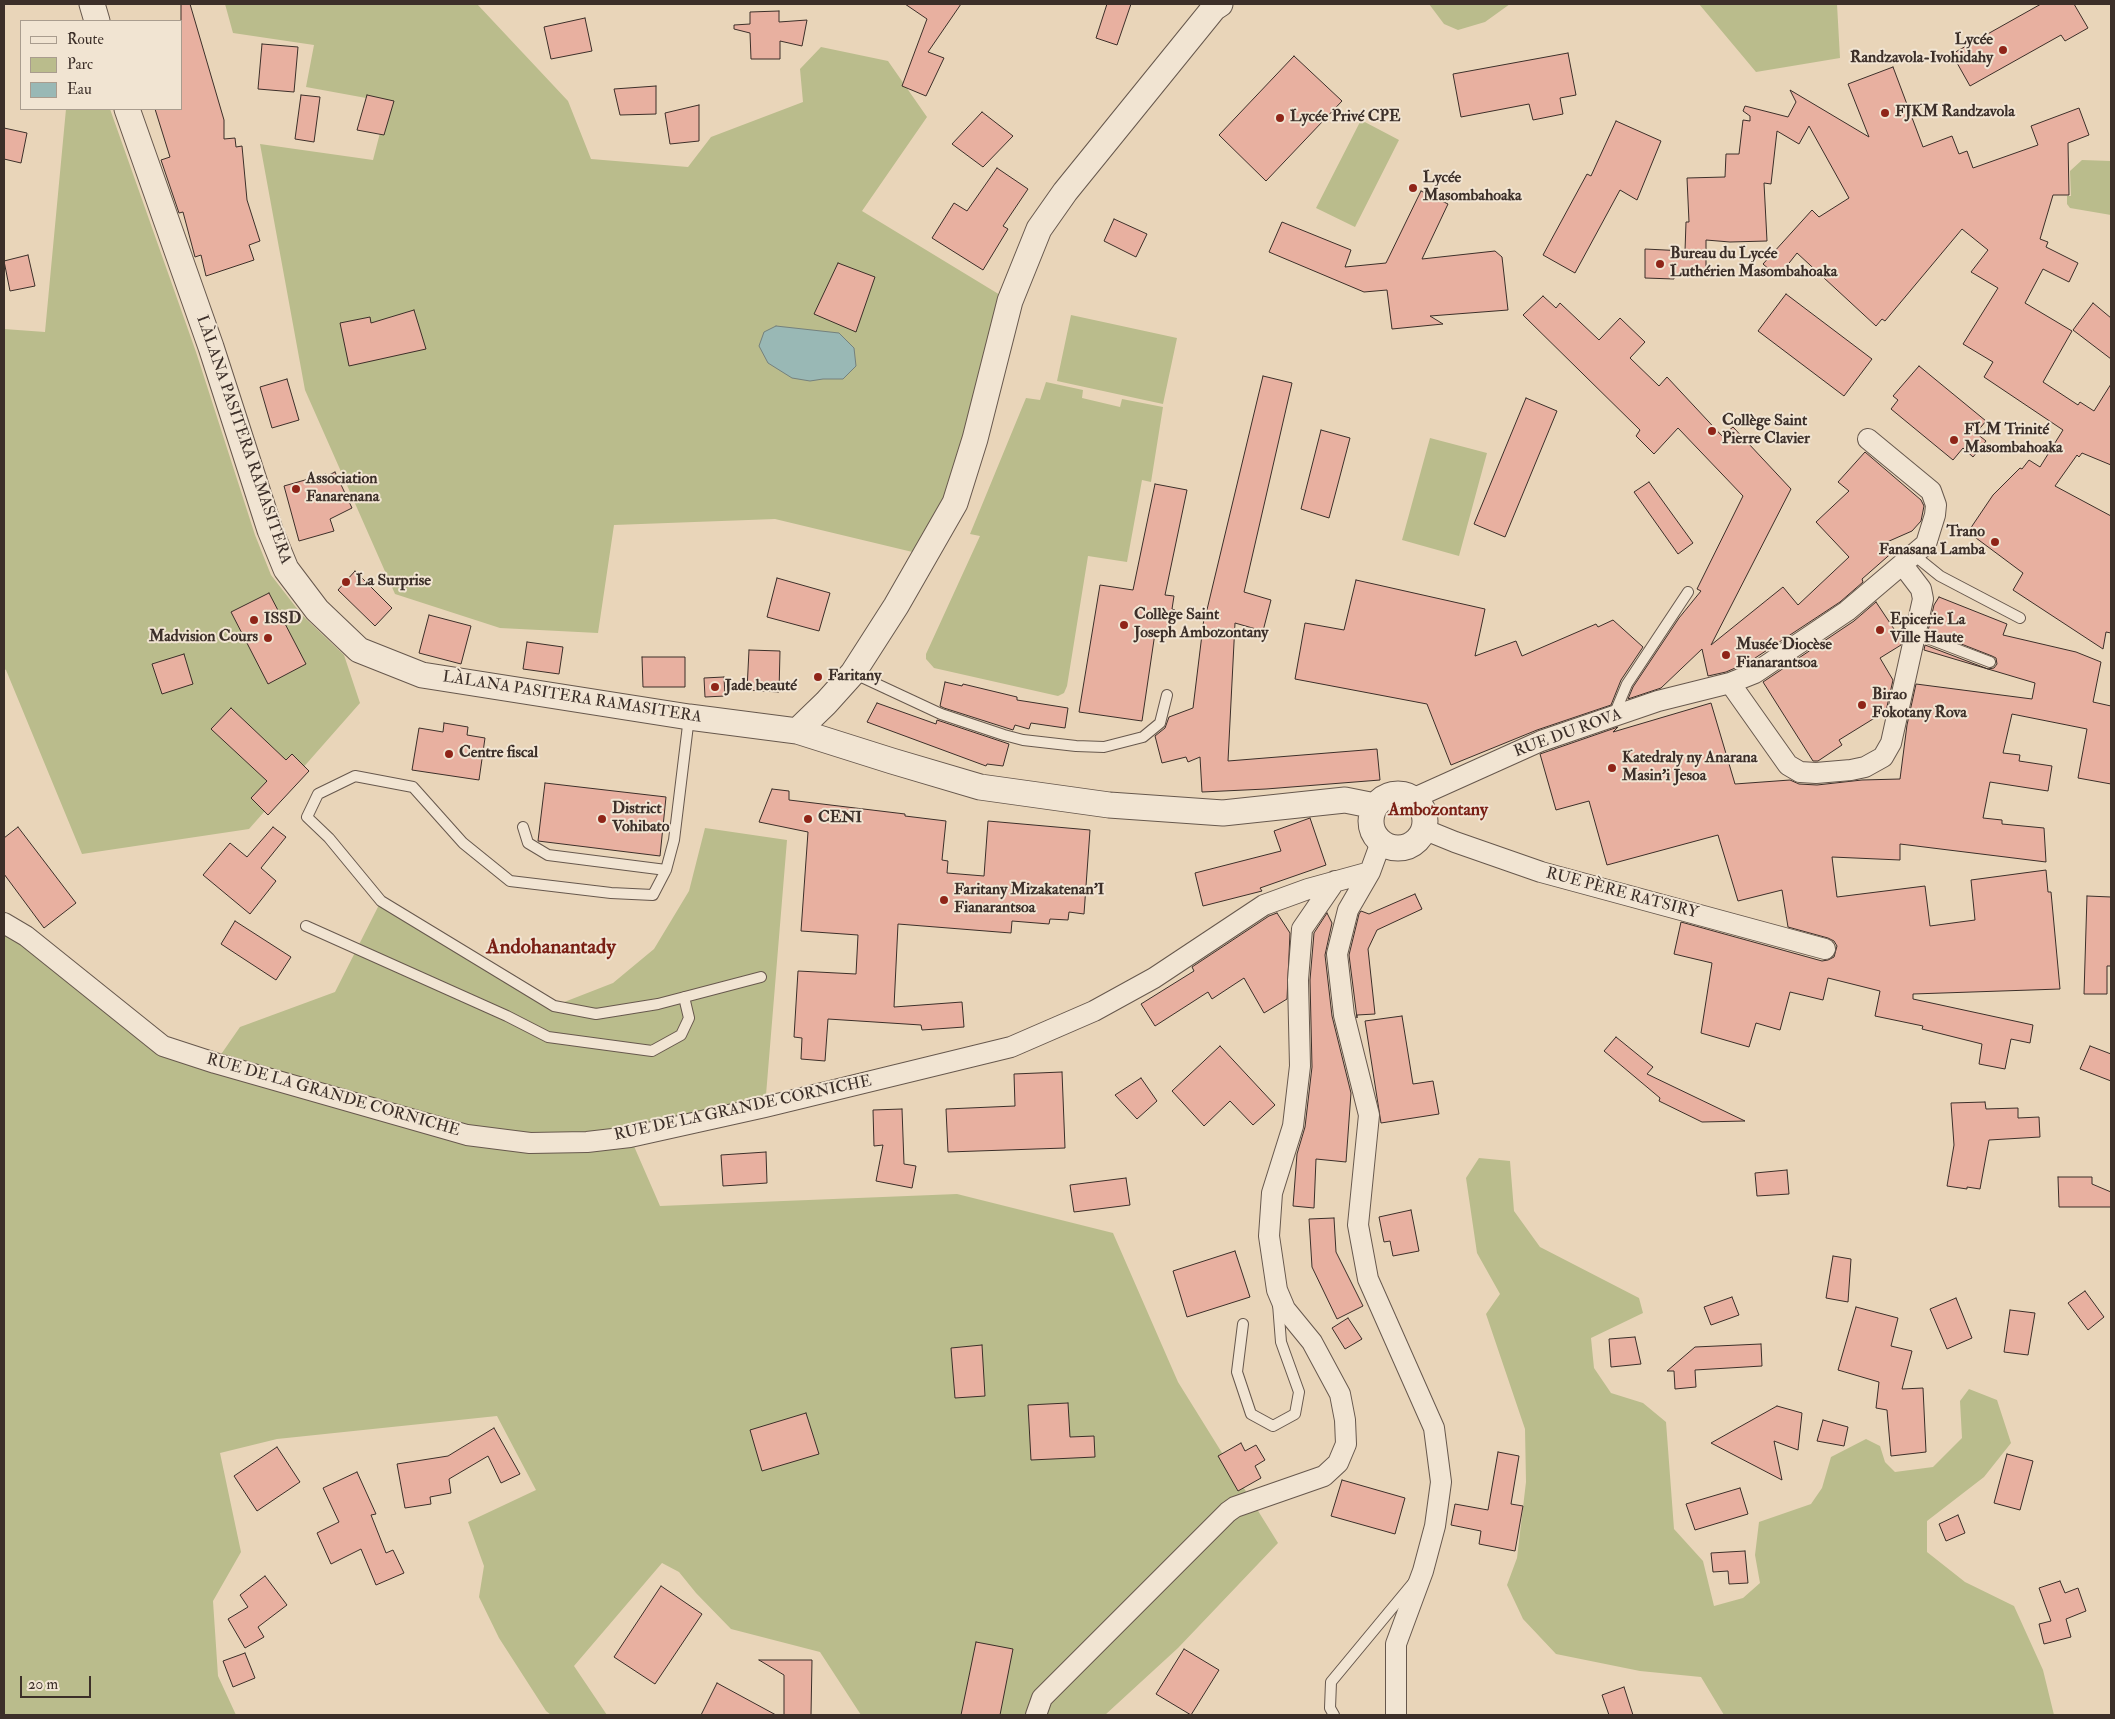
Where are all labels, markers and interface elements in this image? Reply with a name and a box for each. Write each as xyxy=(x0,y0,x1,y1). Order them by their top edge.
legend xyxy=(20,20,182,110)
text: Route xyxy=(67,30,104,49)
place label: Lycée Randzavola-Ivohidahy xyxy=(1850,31,1993,69)
marker: Lycée Randzavola-Ivohidahy xyxy=(1997,44,2009,56)
text: Parc xyxy=(67,55,93,74)
text: Eau xyxy=(67,80,92,99)
place label: FJKM Randzavola xyxy=(1895,103,2015,123)
marker: FJKM Randzavola xyxy=(1879,107,1891,119)
place label: Lycée Privé CPE xyxy=(1290,108,1400,128)
marker: Lycée Privé CPE xyxy=(1274,112,1286,124)
place label: Lycée Masombahoaka xyxy=(1423,169,1522,207)
marker: Lycée Masombahoaka xyxy=(1407,182,1419,194)
place label: Bureau du Lycée Luthérien Masombahoaka xyxy=(1670,245,1837,283)
marker: Bureau du Lycée Luthérien Masombahoaka xyxy=(1654,258,1666,270)
street label: LÀLANA PASITERA RAMASITERA xyxy=(191,313,295,567)
place label: Collège Saint Pierre Clavier xyxy=(1722,412,1810,450)
place label: FLM Trinité Masombahoaka xyxy=(1964,421,2063,459)
marker: Collège Saint Pierre Clavier xyxy=(1706,425,1718,437)
marker: FLM Trinité Masombahoaka xyxy=(1948,434,1960,446)
place label: Association Fanarenana xyxy=(306,470,379,508)
marker: Association Fanarenana xyxy=(290,483,302,495)
place label: Trano Fanasana Lamba xyxy=(1879,523,1985,561)
marker: Trano Fanasana Lamba xyxy=(1989,536,2001,548)
place label: La Surprise xyxy=(356,572,431,592)
marker: La Surprise xyxy=(340,576,352,588)
place label: Collège Saint Joseph Ambozontany xyxy=(1134,606,1268,644)
place label: ISSD xyxy=(264,610,301,630)
place label: Epicerie La Ville Haute xyxy=(1890,611,1965,649)
marker: ISSD xyxy=(248,614,260,626)
marker: Collège Saint Joseph Ambozontany xyxy=(1118,619,1130,631)
marker: Epicerie La Ville Haute xyxy=(1874,624,1886,636)
place label: Madvision Cours xyxy=(149,628,258,648)
marker: Madvision Cours xyxy=(262,632,274,644)
place label: Musée Diocèse Fianarantsoa xyxy=(1736,636,1832,674)
marker: Musée Diocèse Fianarantsoa xyxy=(1720,649,1732,661)
place label: Faritany xyxy=(828,667,881,687)
street label: LÀLANA PASITERA RAMASITERA xyxy=(441,668,703,728)
marker: Faritany xyxy=(812,671,824,683)
place label: Jade beauté xyxy=(725,677,797,697)
marker: Jade beauté xyxy=(709,681,721,693)
place label: Birao Fokotany Rova xyxy=(1872,686,1967,724)
marker: Birao Fokotany Rova xyxy=(1856,699,1868,711)
street label: RUE DU ROVA xyxy=(1511,706,1625,762)
place label: Centre fiscal xyxy=(459,744,538,764)
marker: Centre fiscal xyxy=(443,748,455,760)
place label: Katedraly ny Anarana Masin'i Jesoa xyxy=(1622,749,1757,787)
marker: Katedraly ny Anarana Masin'i Jesoa xyxy=(1606,762,1618,774)
place label: District Vohibato xyxy=(612,800,669,838)
district label: Ambozontany xyxy=(1388,800,1488,822)
place label: CENI xyxy=(818,809,862,829)
marker: District Vohibato xyxy=(596,813,608,825)
marker: CENI xyxy=(802,813,814,825)
street label: RUE PÈRE RATSIRY xyxy=(1544,864,1700,924)
place label: Faritany Mizakatenan'I Fianarantsoa xyxy=(954,881,1104,919)
marker: Faritany Mizakatenan'I Fianarantsoa xyxy=(938,894,950,906)
district label: Andohanantady xyxy=(486,935,616,961)
street label: RUE DE LA GRANDE CORNICHE xyxy=(204,1051,462,1141)
street label: RUE DE LA GRANDE CORNICHE xyxy=(613,1072,873,1146)
scale bar xyxy=(22,1666,94,1698)
text: 20 m xyxy=(28,1675,58,1694)

